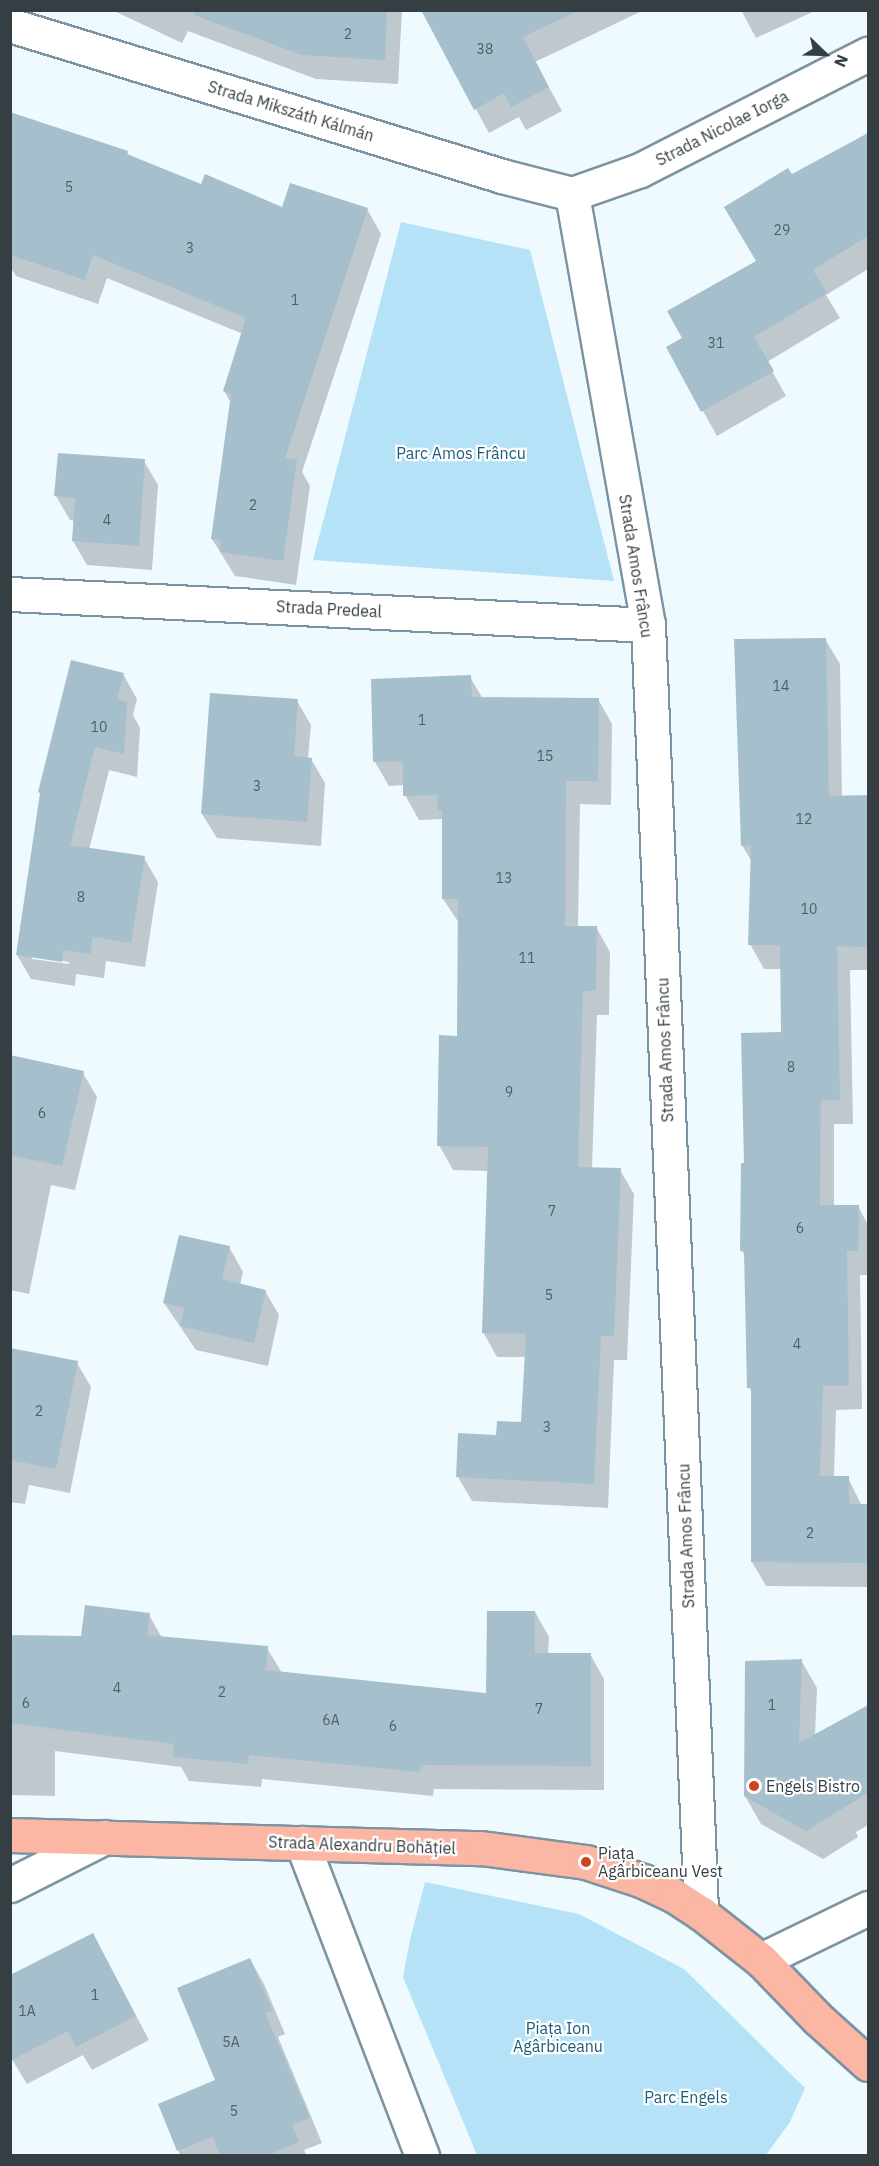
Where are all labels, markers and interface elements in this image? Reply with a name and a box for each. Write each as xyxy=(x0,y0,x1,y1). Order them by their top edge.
north arrow xyxy=(795,24,855,84)
house number: 2 xyxy=(344,26,352,42)
house number: 38 xyxy=(477,41,493,57)
text: N xyxy=(830,52,853,70)
street label: Strada Mikszáth Kálmán xyxy=(206,77,376,145)
street label: Strada Nicolae Iorga xyxy=(652,86,792,170)
house number: 5 xyxy=(65,179,73,195)
house number: 29 xyxy=(774,222,790,238)
house number: 3 xyxy=(186,240,194,256)
house number: 1 xyxy=(291,292,299,308)
house number: 31 xyxy=(708,335,724,351)
park label: Parc Amos Frâncu xyxy=(396,443,526,463)
street label: Strada Amos Frâncu xyxy=(615,493,657,639)
house number: 2 xyxy=(249,497,257,513)
house number: 4 xyxy=(103,512,111,528)
street label: Strada Predeal xyxy=(276,597,382,621)
house number: 14 xyxy=(773,678,789,694)
house number: 1 xyxy=(418,712,426,728)
house number: 10 xyxy=(91,719,107,735)
house number: 15 xyxy=(537,748,553,764)
house number: 3 xyxy=(253,778,261,794)
house number: 12 xyxy=(796,811,812,827)
house number: 13 xyxy=(496,870,512,886)
house number: 8 xyxy=(77,889,85,905)
house number: 10 xyxy=(801,901,817,917)
house number: 11 xyxy=(519,950,535,966)
street label: Strada Amos Frâncu xyxy=(653,977,677,1123)
house number: 8 xyxy=(787,1059,795,1075)
house number: 9 xyxy=(505,1084,513,1100)
house number: 6 xyxy=(38,1105,46,1121)
house number: 7 xyxy=(548,1203,556,1219)
house number: 6 xyxy=(796,1220,804,1236)
house number: 5 xyxy=(545,1287,553,1303)
house number: 4 xyxy=(793,1336,801,1352)
house number: 2 xyxy=(35,1403,43,1419)
house number: 3 xyxy=(543,1419,551,1435)
street label: Strada Amos Frâncu xyxy=(674,1463,698,1609)
house number: 2 xyxy=(806,1525,814,1541)
house number: 4 xyxy=(113,1680,121,1696)
house number: 2 xyxy=(218,1684,226,1700)
house number: 6 xyxy=(22,1695,30,1711)
house number: 1 xyxy=(768,1697,776,1713)
house number: 7 xyxy=(535,1701,543,1717)
house number: 6A xyxy=(322,1712,340,1728)
house number: 6 xyxy=(389,1718,397,1734)
place label: Engels Bistro xyxy=(766,1776,860,1796)
marker: Engels Bistro xyxy=(747,1779,761,1793)
street label: Strada Alexandru Bohățiel xyxy=(268,1832,456,1858)
place label: Piața Agârbiceanu Vest xyxy=(598,1843,723,1881)
marker: Piața Agârbiceanu Vest xyxy=(579,1855,593,1869)
house number: 1 xyxy=(91,1987,99,2003)
house number: 1A xyxy=(18,2003,36,2019)
park label: Piața Ion Agârbiceanu xyxy=(513,2018,603,2056)
house number: 5A xyxy=(222,2034,240,2050)
park label: Parc Engels xyxy=(644,2087,728,2107)
house number: 5 xyxy=(230,2103,238,2119)

